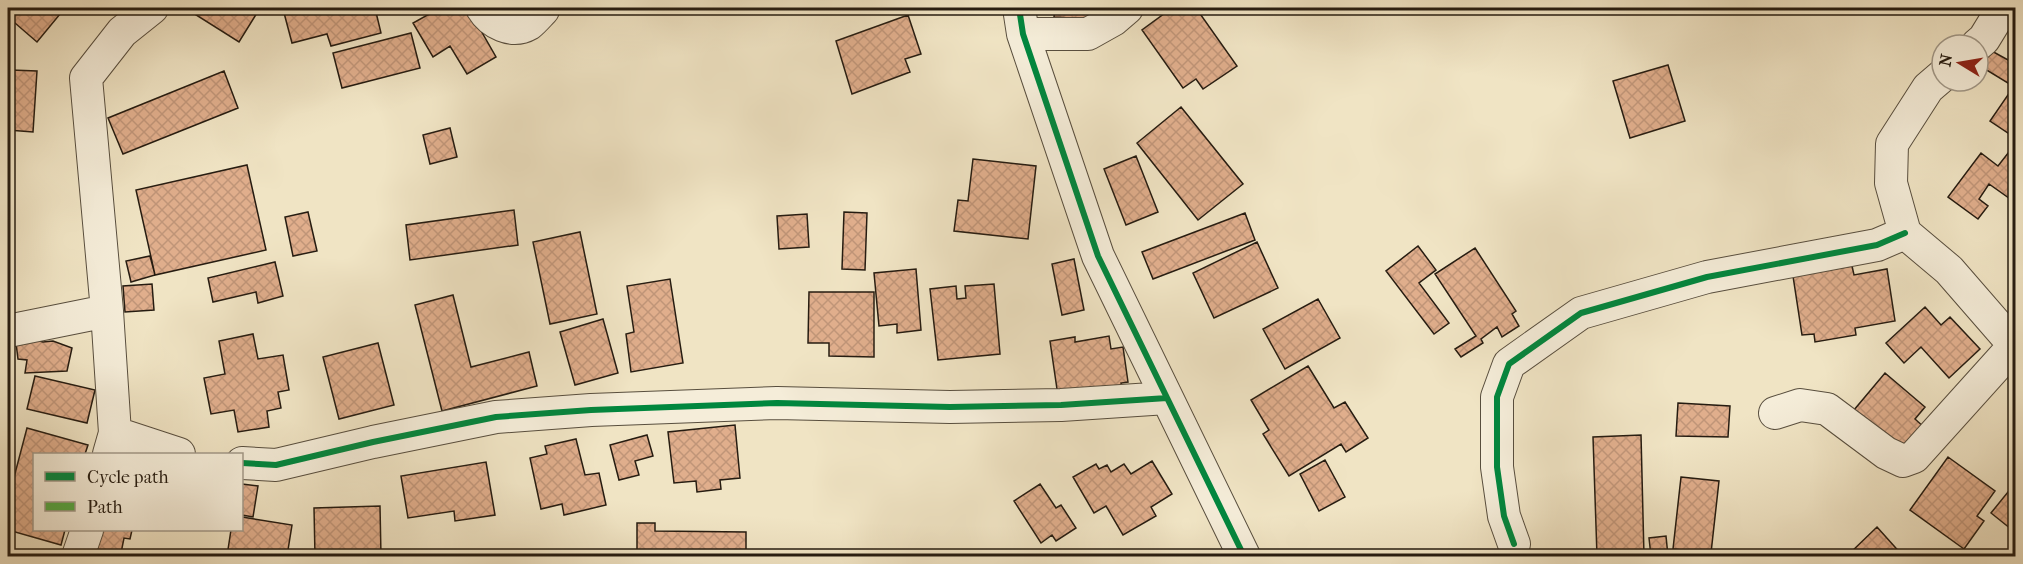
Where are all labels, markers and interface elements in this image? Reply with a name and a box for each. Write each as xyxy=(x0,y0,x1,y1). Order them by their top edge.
north arrow xyxy=(1930,33,1990,93)
text: N xyxy=(1935,52,1956,68)
legend xyxy=(33,453,243,531)
text: Cycle path xyxy=(87,467,168,488)
text: Path xyxy=(87,497,123,518)

